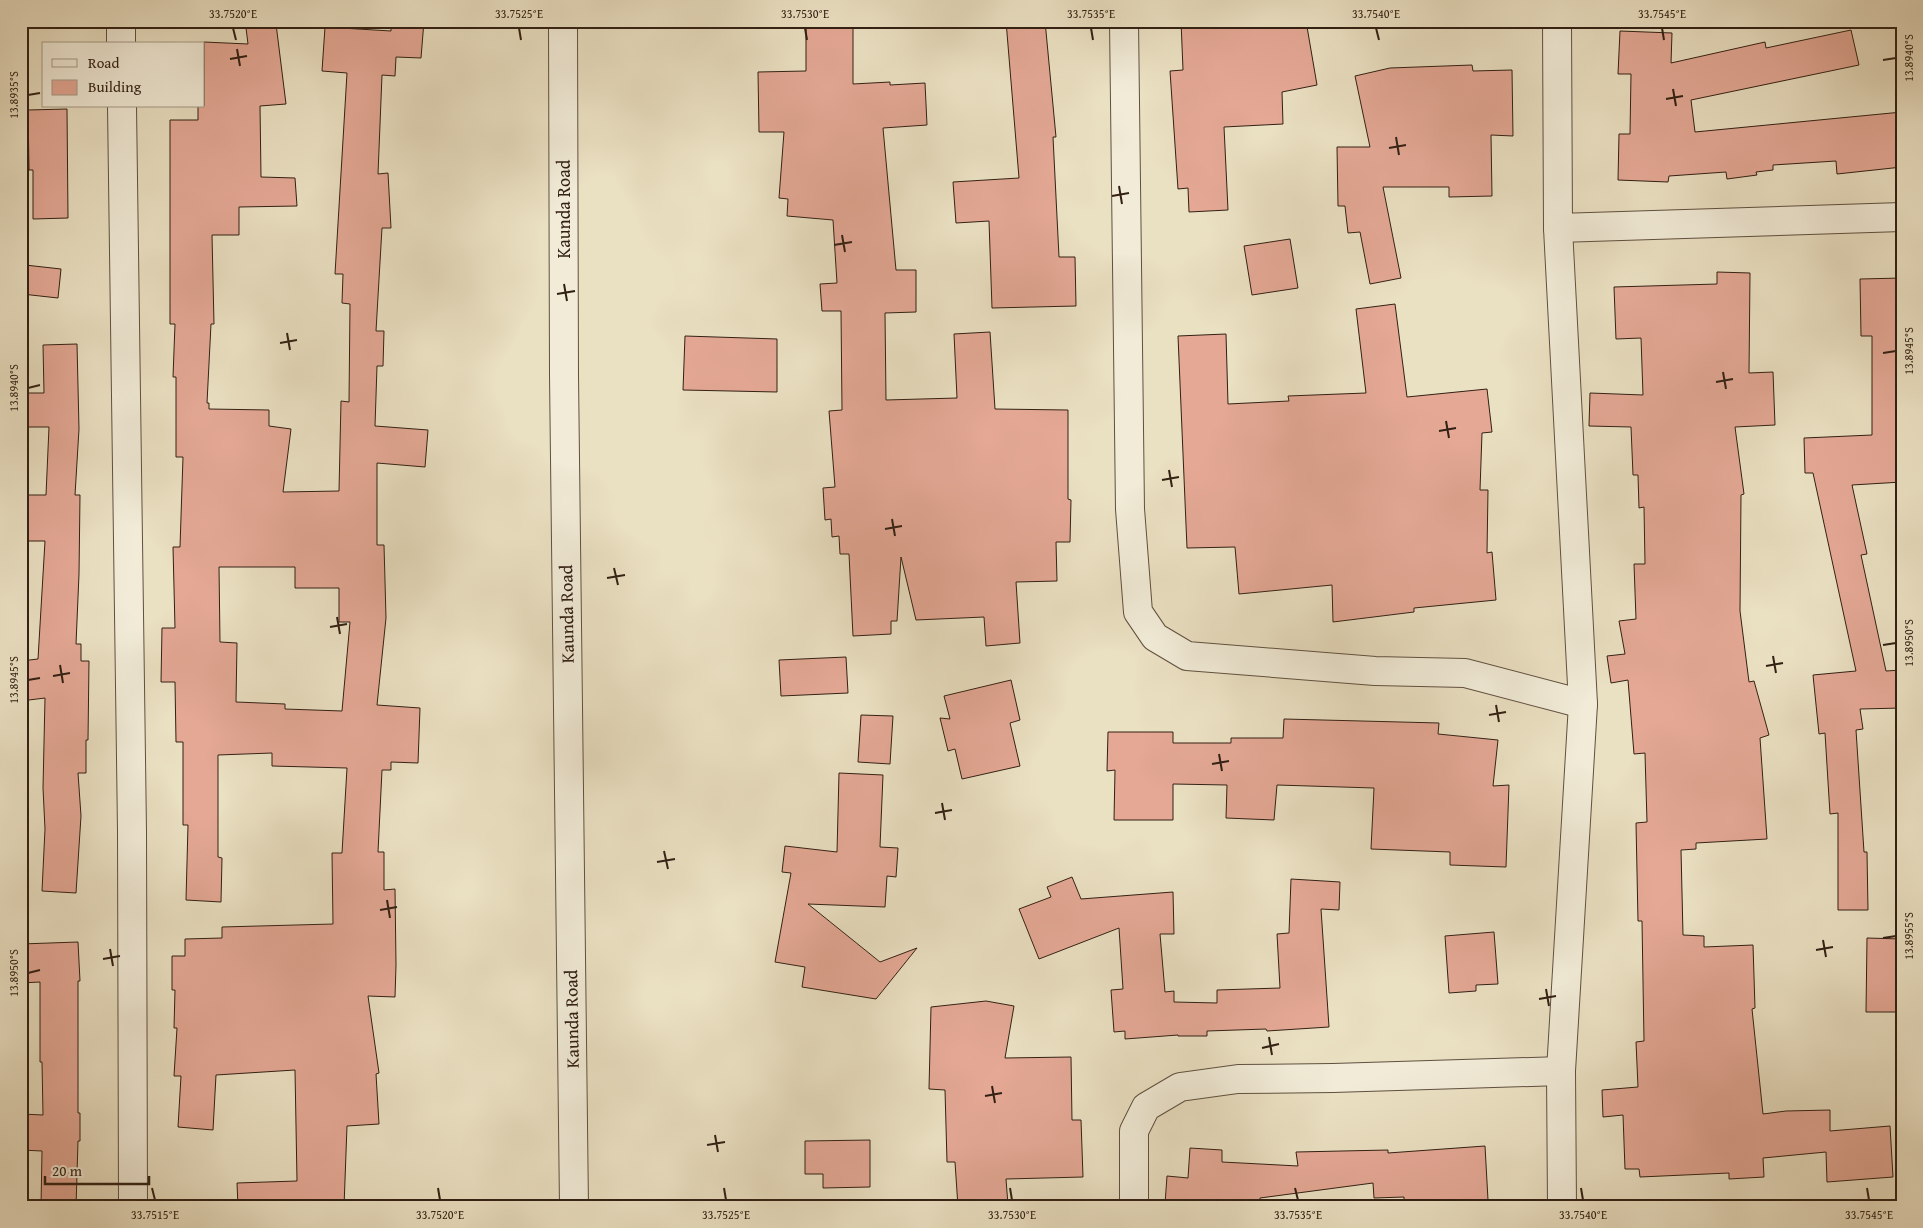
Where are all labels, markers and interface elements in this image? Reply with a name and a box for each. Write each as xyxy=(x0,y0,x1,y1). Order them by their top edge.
text: 33.7520°E xyxy=(209,5,257,22)
text: 33.7525°E xyxy=(495,5,543,22)
text: 33.7530°E xyxy=(781,5,829,22)
text: 33.7535°E xyxy=(1067,5,1115,22)
text: 33.7540°E xyxy=(1352,5,1400,22)
text: 33.7545°E xyxy=(1638,5,1686,22)
text: 13.8940°S xyxy=(1900,34,1917,82)
legend xyxy=(42,42,205,108)
text: Road xyxy=(88,52,119,73)
text: 13.8935°S xyxy=(5,71,22,119)
text: Building xyxy=(88,76,142,97)
street label: Kaunda Road xyxy=(550,159,577,258)
text: 13.8945°S xyxy=(1900,327,1917,375)
text: 13.8940°S xyxy=(5,364,22,412)
street label: Kaunda Road xyxy=(552,564,581,664)
text: 13.8950°S xyxy=(1900,619,1917,667)
text: 13.8945°S xyxy=(5,656,22,704)
text: 13.8955°S xyxy=(1900,912,1917,960)
text: 13.8950°S xyxy=(5,949,22,997)
street label: Kaunda Road xyxy=(557,969,586,1069)
scale bar xyxy=(45,1153,149,1185)
text: 20 m xyxy=(52,1160,83,1181)
text: 33.7515°E xyxy=(131,1206,179,1223)
text: 33.7520°E xyxy=(416,1206,464,1223)
text: 33.7525°E xyxy=(702,1206,750,1223)
text: 33.7530°E xyxy=(988,1206,1036,1223)
text: 33.7535°E xyxy=(1274,1206,1322,1223)
text: 33.7540°E xyxy=(1559,1206,1607,1223)
text: 33.7545°E xyxy=(1845,1206,1893,1223)

